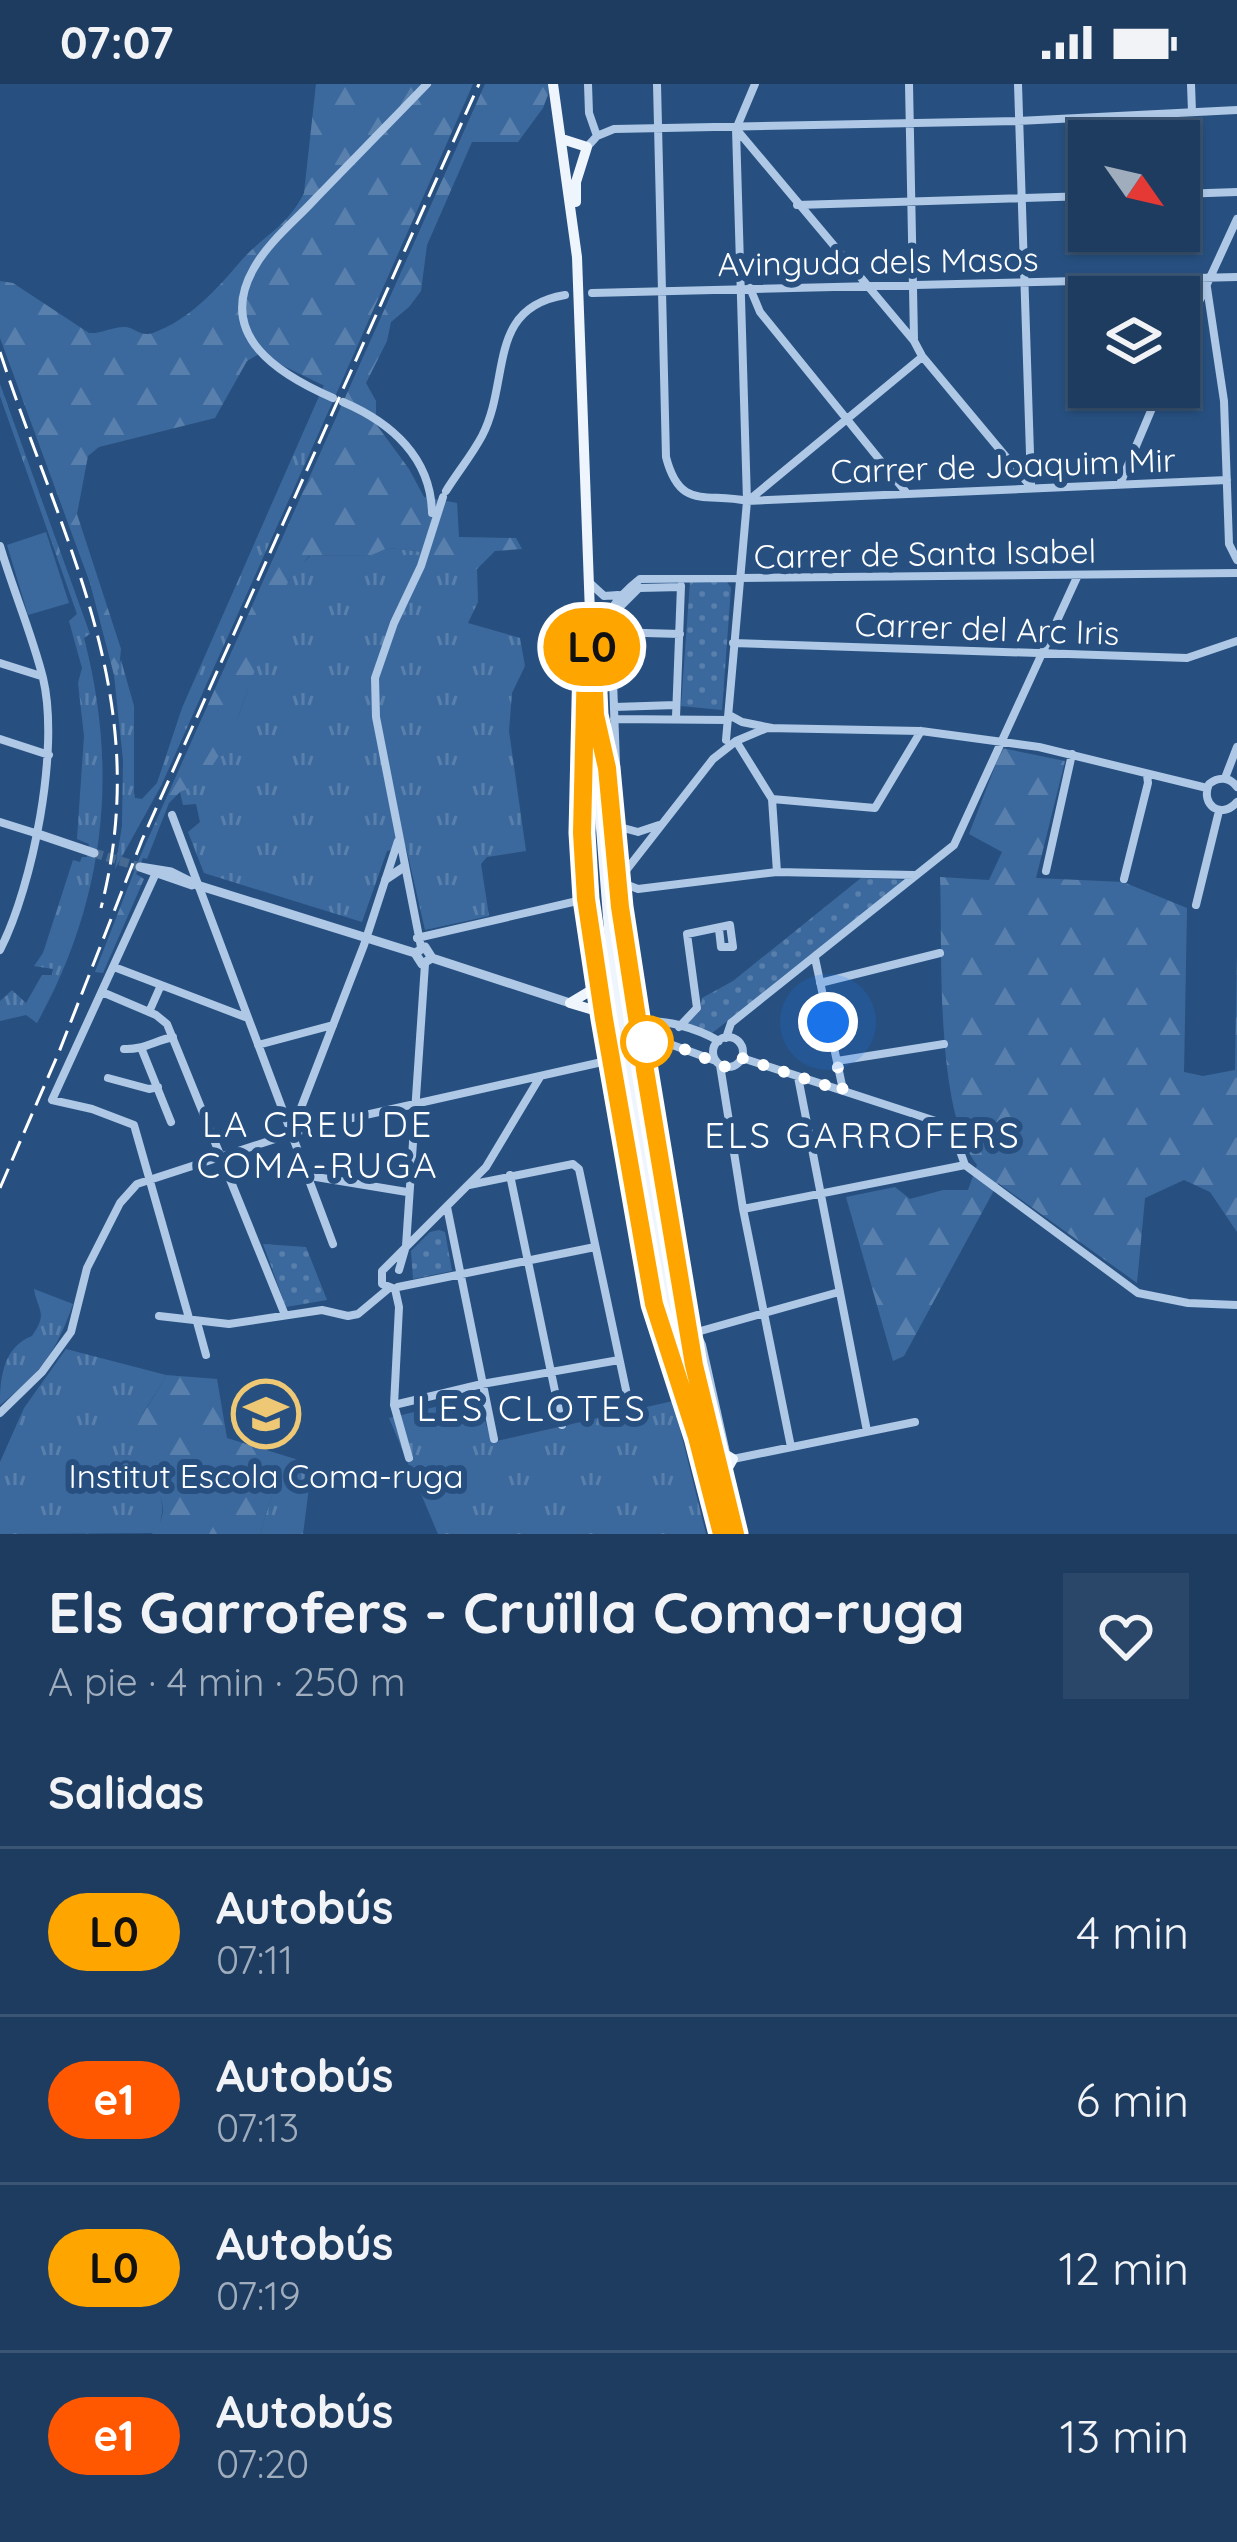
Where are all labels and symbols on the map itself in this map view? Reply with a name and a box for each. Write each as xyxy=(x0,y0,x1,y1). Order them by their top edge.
north arrow xyxy=(1068,120,1200,252)
street label: Avinguda dels Masos xyxy=(717,238,1039,284)
street label: Carrer de Joaquim Mir xyxy=(830,438,1176,492)
street label: Carrer de Santa Isabel xyxy=(754,530,1096,576)
street label: Carrer del Arc Iris xyxy=(854,603,1120,653)
line badge: L0 xyxy=(538,608,646,686)
your location xyxy=(798,992,858,1052)
unlabelled marker xyxy=(622,1017,672,1067)
district label: LA CREU DE COMA-RUGA xyxy=(196,1101,440,1187)
district label: ELS GARROFERS xyxy=(704,1112,1022,1157)
school or university icon: Institut Escola Coma-ruga xyxy=(231,1379,301,1449)
district label: LES CLOTES xyxy=(416,1385,648,1430)
place label: Institut Escola Coma-ruga xyxy=(68,1455,464,1496)

